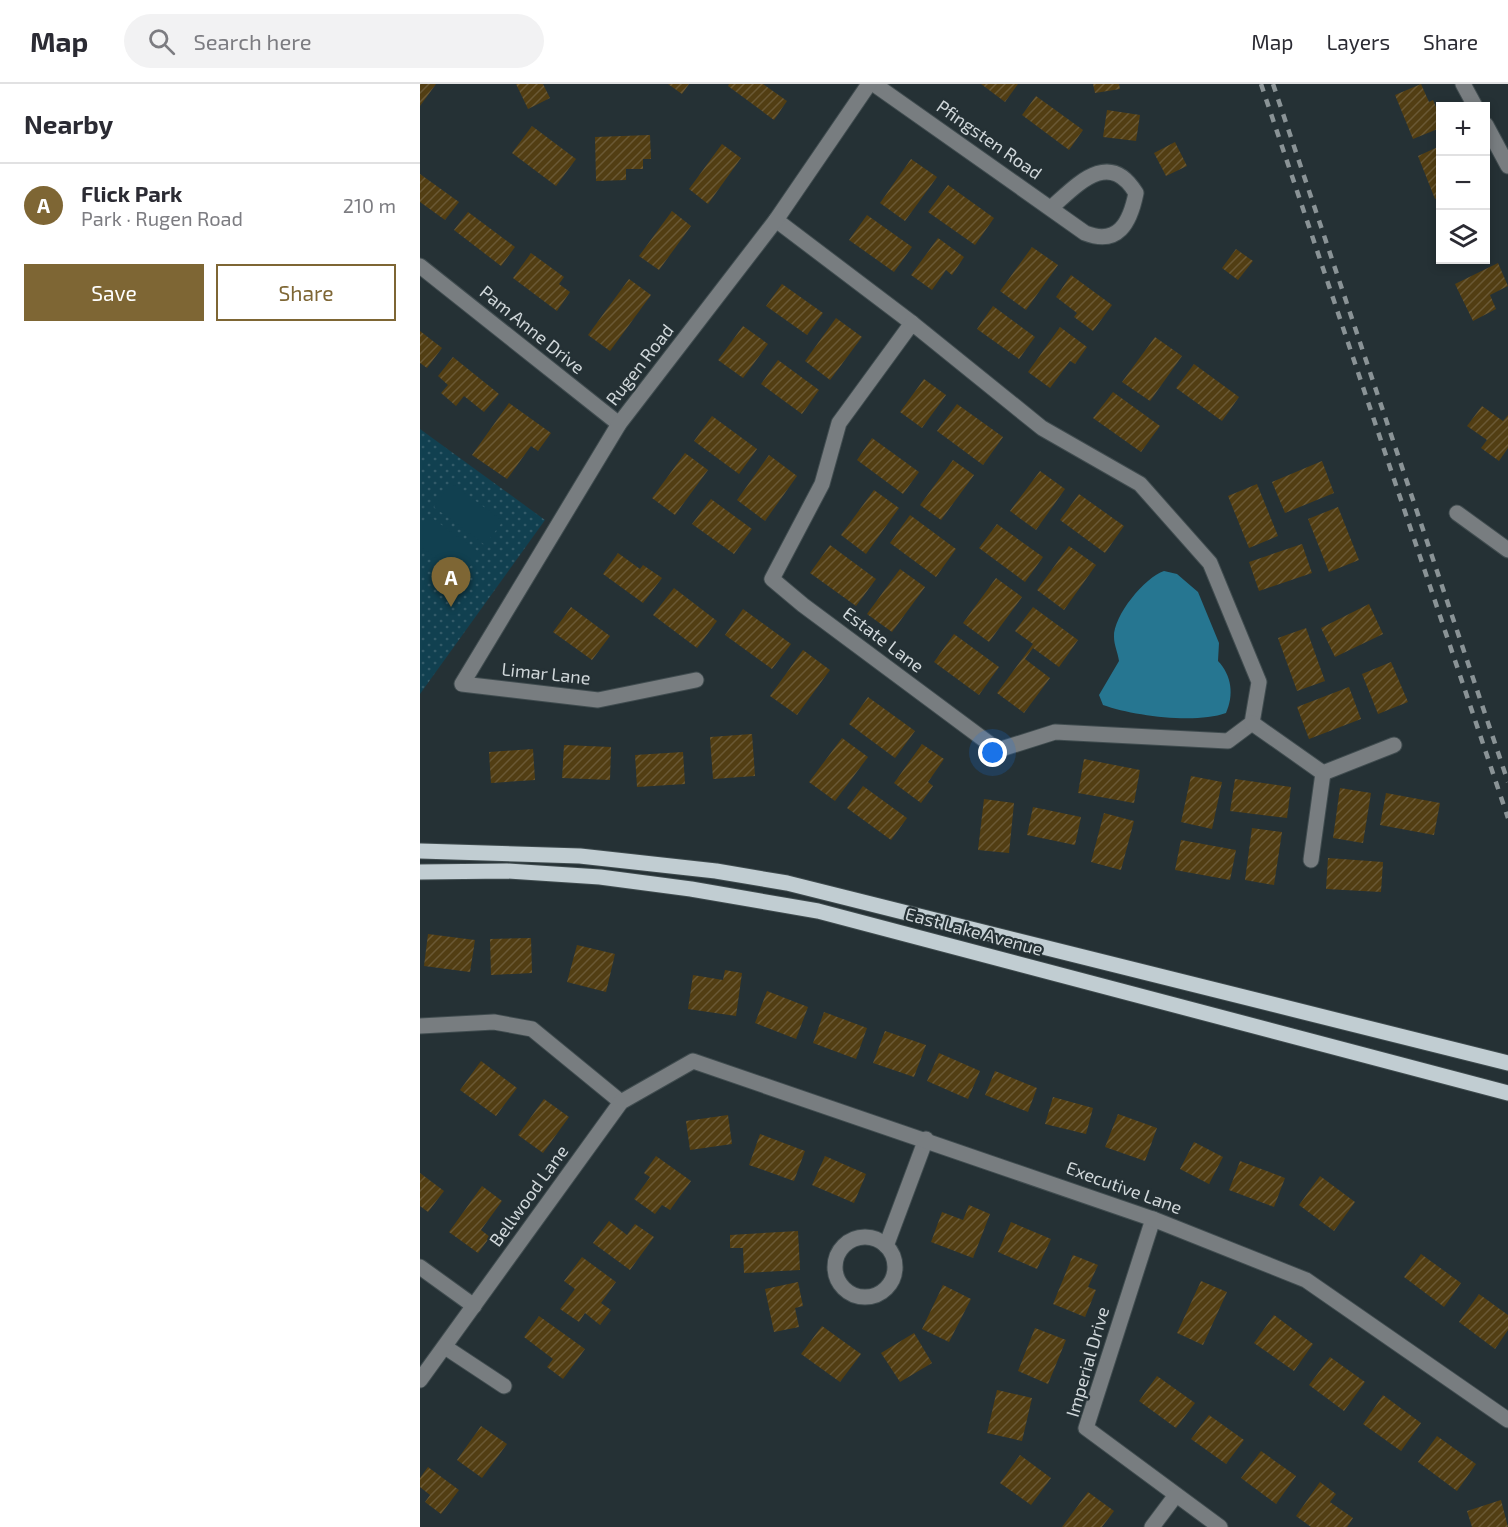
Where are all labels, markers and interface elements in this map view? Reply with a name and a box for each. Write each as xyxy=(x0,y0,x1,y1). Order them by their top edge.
search box xyxy=(124,14,544,68)
text: Map xyxy=(30,24,88,58)
icon: search xyxy=(145,25,178,58)
text: Search here xyxy=(193,28,312,54)
text: Map xyxy=(1251,29,1293,54)
text: Layers xyxy=(1326,29,1390,54)
text: Share xyxy=(1423,29,1478,54)
street label: Pfingsten Road xyxy=(933,95,1047,184)
map controls xyxy=(1436,102,1490,264)
button: + xyxy=(1436,102,1490,156)
text: Nearby xyxy=(24,108,113,139)
button: − xyxy=(1436,156,1490,210)
text: Flick Park xyxy=(81,180,182,206)
text: A xyxy=(37,193,50,217)
text: 210 m xyxy=(343,193,396,217)
text: Park · Rugen Road xyxy=(81,206,243,230)
button: layers xyxy=(1436,210,1490,264)
button: Save xyxy=(24,264,204,321)
button: Share xyxy=(216,264,396,321)
street label: Pam Anne Drive xyxy=(476,280,589,378)
street label: Rugen Road xyxy=(601,319,678,409)
pin: A xyxy=(432,558,471,607)
street label: Estate Lane xyxy=(839,602,928,677)
street label: Limar Lane xyxy=(500,657,592,689)
your location xyxy=(978,738,1007,767)
street label: East Lake Avenue xyxy=(903,902,1045,960)
street label: Bellwood Lane xyxy=(484,1140,572,1250)
street label: Executive Lane xyxy=(1063,1156,1185,1218)
street label: Imperial Drive xyxy=(1061,1304,1113,1419)

